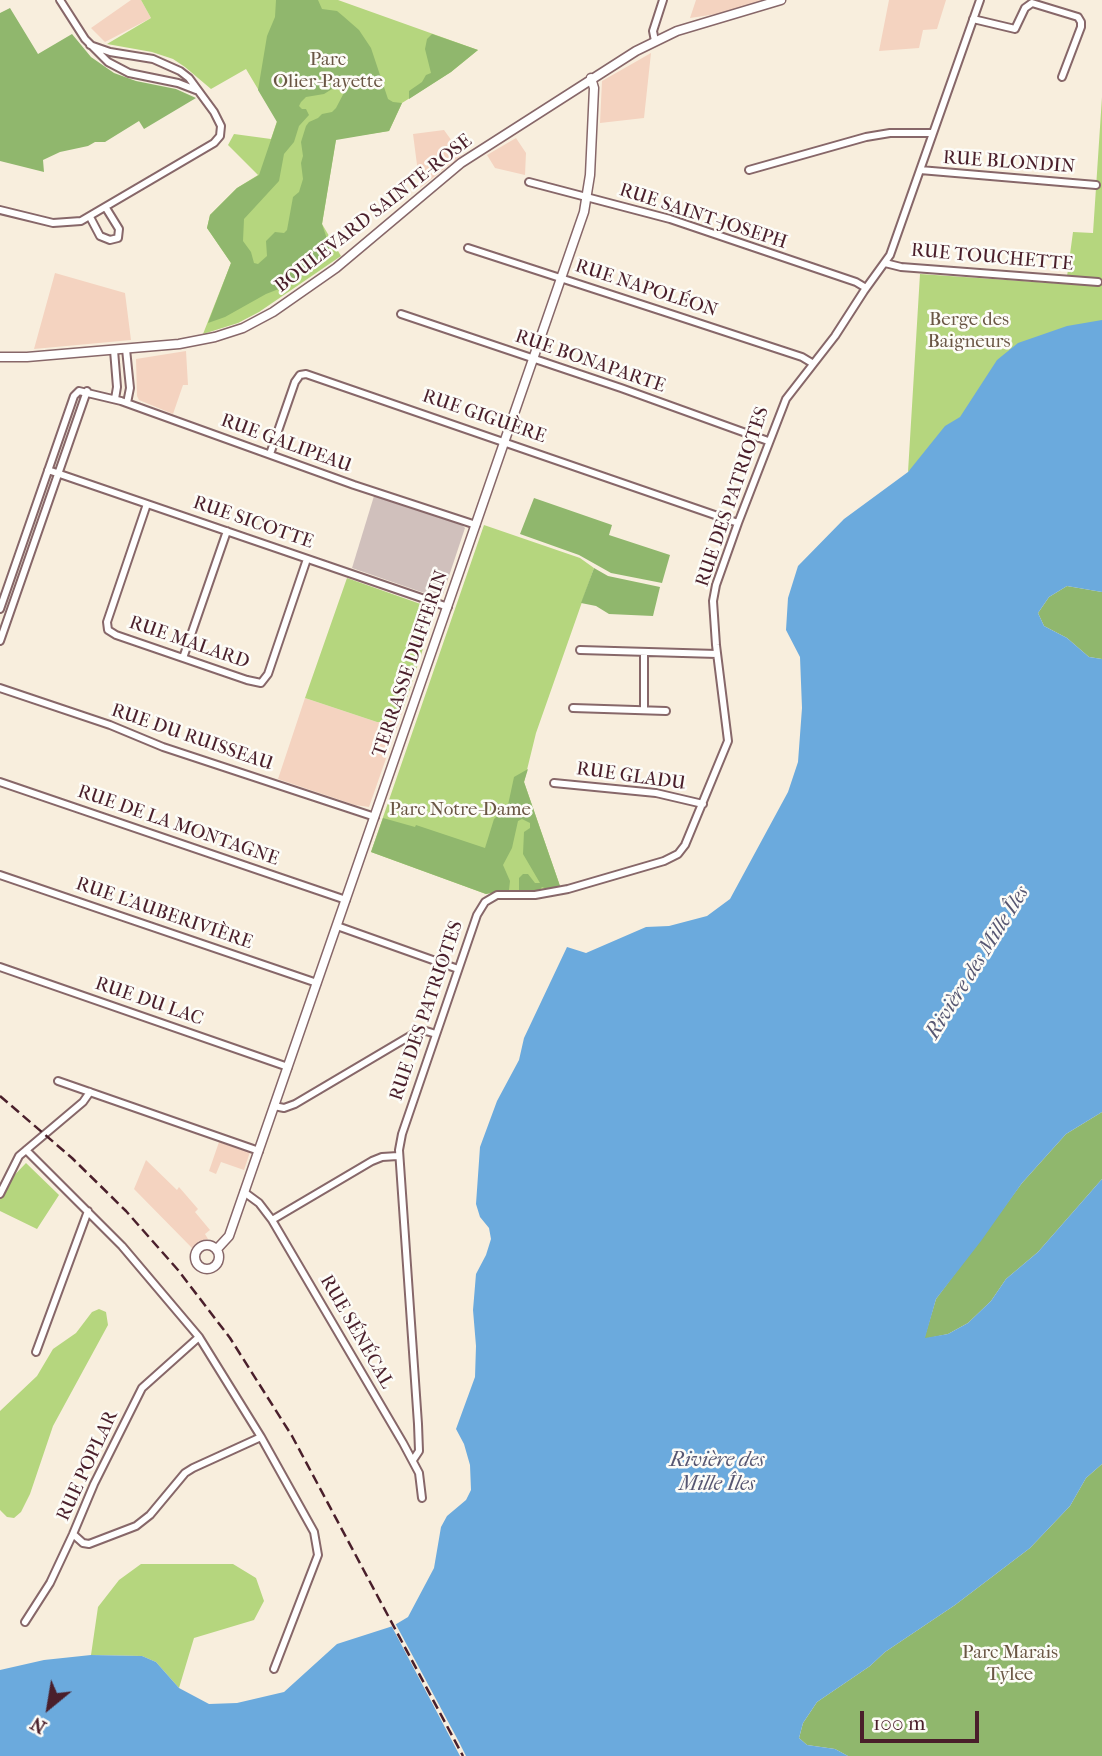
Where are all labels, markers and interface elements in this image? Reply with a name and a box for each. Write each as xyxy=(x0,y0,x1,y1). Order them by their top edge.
park label: Parc Olier-Payette xyxy=(273,49,383,93)
street label: BOULEVARD SAINTE-ROSE xyxy=(271,130,477,298)
street label: RUE BLONDIN xyxy=(942,147,1076,179)
street label: RUE SAINT-JOSEPH xyxy=(616,179,790,255)
street label: RUE TOUCHETTE xyxy=(910,240,1074,276)
street label: RUE NAPOLÉON xyxy=(572,255,720,323)
park label: Berge des Baigneurs xyxy=(927,309,1011,353)
street label: RUE BONAPARTE xyxy=(512,326,668,398)
street label: RUE GIGUÈRE xyxy=(419,385,549,449)
street label: RUE DES PATRIOTES xyxy=(691,404,775,590)
street label: RUE GALIPEAU xyxy=(217,410,355,478)
street label: RUE SICOTTE xyxy=(190,492,316,554)
street label: TERRASSE DUFFERIN xyxy=(368,568,454,760)
street label: RUE MALARD xyxy=(126,612,252,674)
street label: RUE DU RUISSEAU xyxy=(108,700,276,776)
street label: RUE GLADU xyxy=(575,758,687,796)
street label: RUE DE LA MONTAGNE xyxy=(74,781,282,871)
park label: Parc Notre-Dame xyxy=(389,799,531,821)
street label: RUE L'AUBERIVIÈRE xyxy=(73,873,255,955)
water label: Rivière des Mille Îles xyxy=(921,882,1035,1044)
street label: RUE DES PATRIOTES xyxy=(385,918,469,1104)
street label: RUE DU LAC xyxy=(92,973,206,1031)
street label: RUE SÉNÉCAL xyxy=(314,1271,398,1393)
street label: RUE POPLAR xyxy=(53,1407,123,1525)
water label: Rivière des Mille Îles xyxy=(670,1448,764,1498)
park label: Parc Marais Tylee xyxy=(962,1642,1058,1686)
north arrow xyxy=(14,1672,84,1742)
scale bar xyxy=(864,1696,983,1740)
text: 100 m xyxy=(873,1711,926,1735)
text: N xyxy=(27,1712,50,1738)

